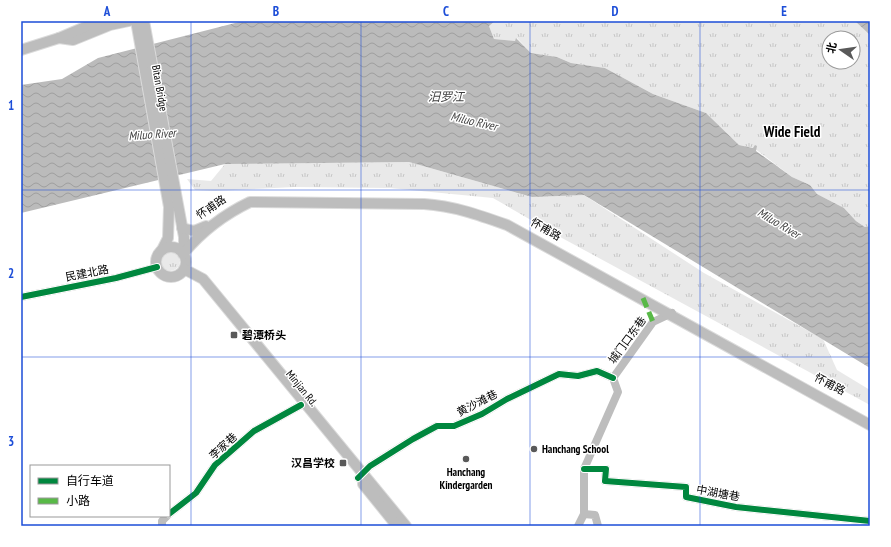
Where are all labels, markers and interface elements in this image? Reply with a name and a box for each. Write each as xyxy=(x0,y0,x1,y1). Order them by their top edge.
text: A xyxy=(103,3,111,20)
text: B xyxy=(273,3,279,20)
text: C xyxy=(443,3,449,20)
text: D xyxy=(612,3,619,20)
text: E xyxy=(781,3,787,20)
north arrow xyxy=(821,30,861,70)
text: 北 xyxy=(823,41,839,55)
street label: Bitan Bridge xyxy=(149,64,171,113)
water label: 汨罗江 xyxy=(428,89,466,104)
text: 1 xyxy=(8,97,14,114)
water label: Miluo River xyxy=(449,108,500,134)
district label: Wide Field xyxy=(763,122,821,141)
water label: Miluo River xyxy=(128,125,178,143)
street label: 怀甫路 xyxy=(193,192,229,222)
water label: Miluo River xyxy=(755,204,805,242)
street label: 怀甫路 xyxy=(528,215,564,243)
street label: 民建北路 xyxy=(64,262,110,284)
text: 2 xyxy=(8,265,14,282)
street label: 城门口东巷 xyxy=(605,314,649,366)
place label: 碧潭桥头 xyxy=(242,328,286,342)
marker: 碧潭桥头 xyxy=(229,330,239,340)
street label: Minjian Rd. xyxy=(283,367,321,409)
street label: 怀甫路 xyxy=(812,370,848,398)
street label: 黄沙滩巷 xyxy=(454,387,500,419)
street label: 李家巷 xyxy=(206,430,240,462)
text: 3 xyxy=(8,433,14,450)
place label: Hanchang School xyxy=(542,442,609,456)
marker: Hanchang School xyxy=(529,444,539,454)
marker: Hanchang Kindergarden xyxy=(461,454,471,464)
place label: 汉昌学校 xyxy=(291,456,335,470)
marker: 汉昌学校 xyxy=(338,458,348,468)
legend xyxy=(30,465,170,517)
place label: Hanchang Kindergarden xyxy=(439,465,493,492)
text: 自行车道 xyxy=(66,473,114,488)
street label: 中湖塘巷 xyxy=(695,482,741,504)
text: 小路 xyxy=(66,493,90,508)

